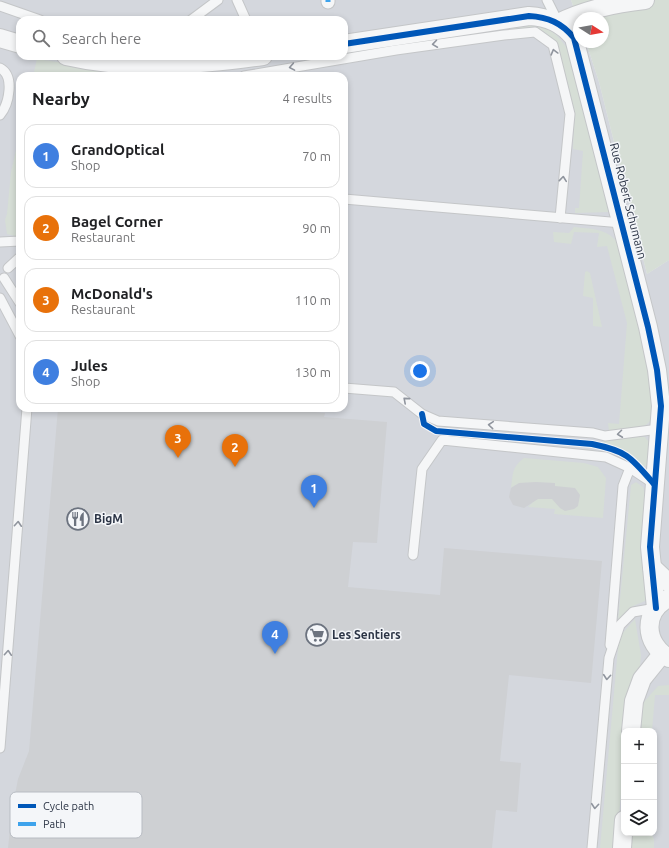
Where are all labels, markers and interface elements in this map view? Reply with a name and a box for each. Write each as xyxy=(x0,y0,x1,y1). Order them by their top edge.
north arrow xyxy=(573,12,609,48)
search box xyxy=(16,16,348,60)
icon: search xyxy=(30,27,52,49)
text: Search here xyxy=(62,30,141,47)
one-way arrow xyxy=(432,39,438,48)
one-way arrow xyxy=(551,48,559,55)
one-way arrow xyxy=(289,62,296,71)
text: Nearby xyxy=(32,89,90,108)
text: 4 results xyxy=(282,91,332,105)
text: GrandOptical xyxy=(71,141,165,158)
street label: Rue Robert Schumann xyxy=(608,141,649,260)
text: 1 xyxy=(42,149,50,163)
text: 70 m xyxy=(302,149,331,163)
text: Shop xyxy=(71,158,100,172)
one-way arrow xyxy=(559,176,568,182)
text: Bagel Corner xyxy=(71,213,163,230)
text: 2 xyxy=(42,221,50,235)
text: 90 m xyxy=(302,221,331,235)
text: Restaurant xyxy=(71,230,135,244)
text: McDonald's xyxy=(71,285,153,302)
text: 3 xyxy=(42,293,50,307)
text: 110 m xyxy=(295,293,331,307)
text: Restaurant xyxy=(71,302,135,316)
text: Jules xyxy=(71,357,108,374)
your location xyxy=(410,361,430,381)
text: 4 xyxy=(42,365,50,379)
text: 130 m xyxy=(295,365,331,379)
text: Shop xyxy=(71,374,100,388)
one-way arrow xyxy=(403,398,411,405)
one-way arrow xyxy=(488,421,494,430)
pin: 3 xyxy=(165,425,191,458)
one-way arrow xyxy=(617,429,623,438)
pin: 2 xyxy=(222,434,248,467)
pin: 1 xyxy=(301,475,327,508)
restaurant icon: BigM xyxy=(65,506,91,532)
place label: BigM xyxy=(94,512,123,525)
one-way arrow xyxy=(14,521,23,527)
pin: 4 xyxy=(262,621,288,654)
supermarket icon: Les Sentiers xyxy=(304,622,330,648)
place label: Les Sentiers xyxy=(332,628,401,641)
one-way arrow xyxy=(4,650,13,656)
one-way arrow xyxy=(603,674,612,680)
map controls xyxy=(621,728,657,836)
button: + xyxy=(621,728,657,764)
button: − xyxy=(621,764,657,800)
legend xyxy=(10,792,142,838)
text: Cycle path xyxy=(43,800,94,812)
button: layers xyxy=(621,800,657,836)
one-way arrow xyxy=(591,803,600,809)
text: Path xyxy=(43,818,66,830)

